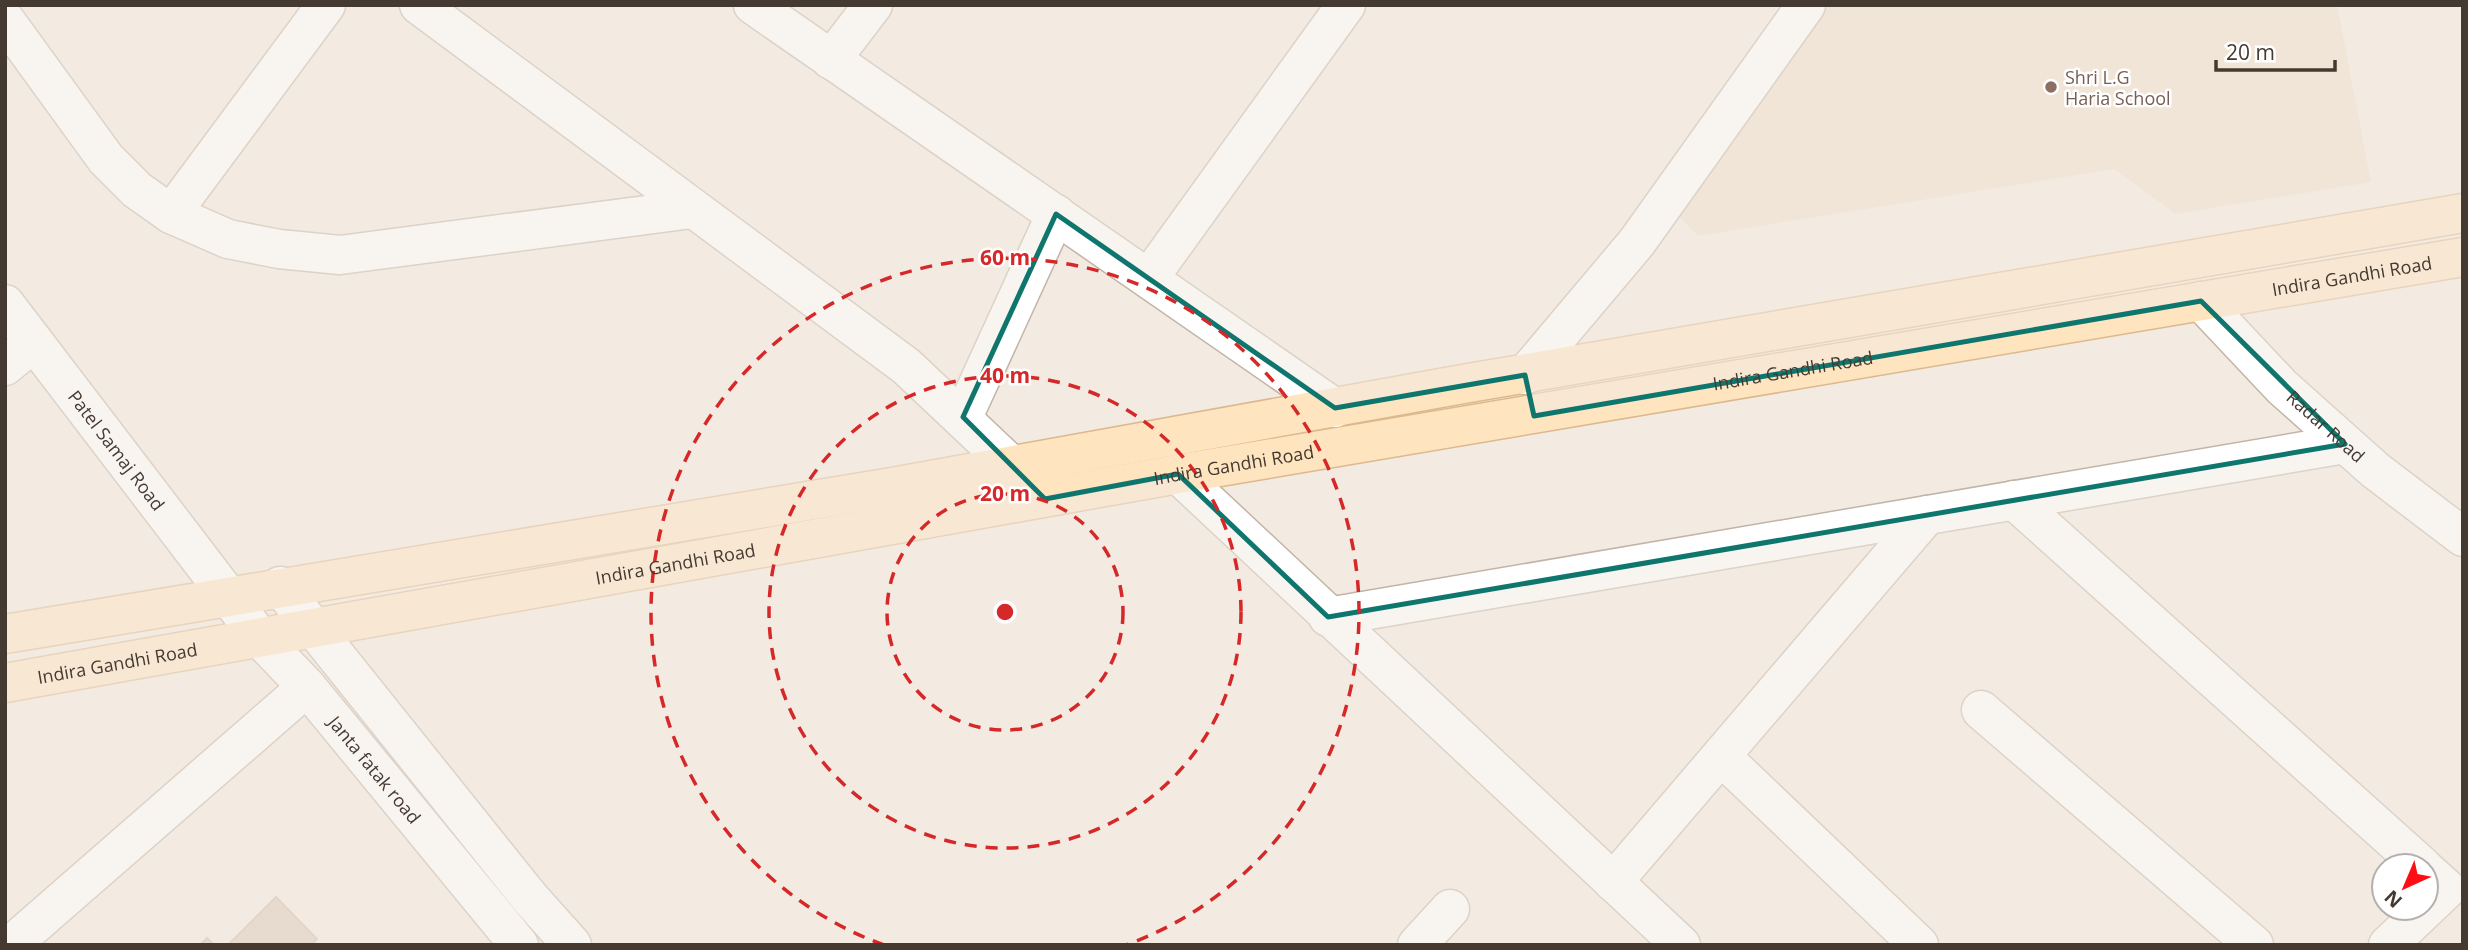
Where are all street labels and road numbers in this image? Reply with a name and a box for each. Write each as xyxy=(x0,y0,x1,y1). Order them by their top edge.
street label: Indira Gandhi Road xyxy=(2270,250,2434,301)
street label: Indira Gandhi Road xyxy=(1711,345,1875,396)
street label: Patel Samaj Road xyxy=(63,385,170,515)
street label: Radar Road xyxy=(2282,385,2370,467)
street label: Indira Gandhi Road xyxy=(1152,439,1316,490)
street label: Indira Gandhi Road xyxy=(594,538,757,590)
street label: Indira Gandhi Road xyxy=(35,637,199,689)
street label: Janta fatak road xyxy=(322,709,426,829)

